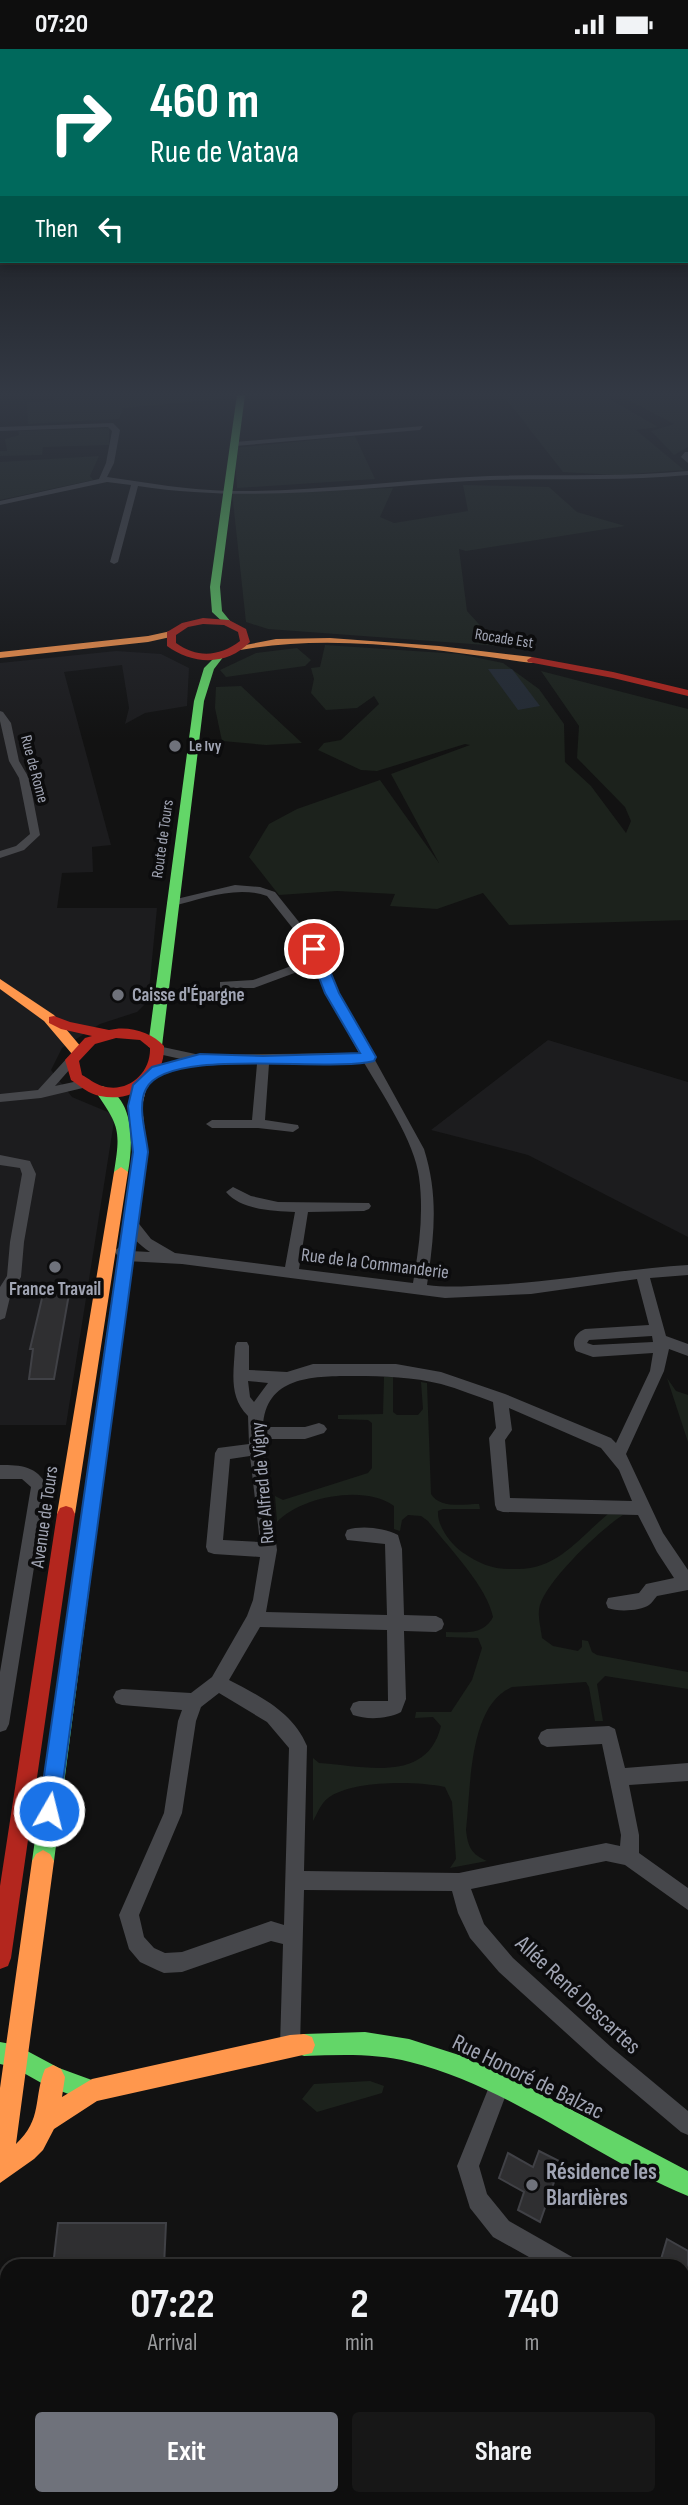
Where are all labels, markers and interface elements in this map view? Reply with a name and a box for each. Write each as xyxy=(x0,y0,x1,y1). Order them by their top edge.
text: 07:20 xyxy=(35,9,88,40)
text: 460 m xyxy=(150,73,259,132)
icon: right xyxy=(35,77,126,168)
text: Rue de Vatava xyxy=(150,133,299,172)
icon: left xyxy=(92,210,130,248)
text: Then xyxy=(35,214,78,245)
street label: Rocade Est xyxy=(473,625,535,653)
street label: Rue de Rome xyxy=(16,733,52,805)
place label: Le Ivy xyxy=(189,737,222,756)
marker: Le Ivy xyxy=(167,738,183,754)
street label: Route de Tours xyxy=(148,798,178,879)
pin xyxy=(284,919,344,979)
icon: arrive xyxy=(295,930,333,968)
place label: Caisse d'Épargne xyxy=(132,984,245,1007)
marker: Caisse d'Épargne xyxy=(110,987,126,1003)
street label: Rue de la Commanderie xyxy=(300,1244,450,1284)
marker: France Travail xyxy=(47,1259,63,1275)
place label: France Travail xyxy=(9,1278,101,1301)
street label: Rue Alfred de Vigny xyxy=(246,1420,280,1545)
street label: Avenue de Tours xyxy=(26,1465,64,1570)
position arrow xyxy=(12,1774,86,1848)
street label: Allée René Descartes xyxy=(509,1929,646,2060)
street label: Rue Honoré de Balzac xyxy=(448,2028,608,2126)
place label: Résidence les Blardières xyxy=(546,2158,657,2212)
marker: Résidence les Blardières xyxy=(524,2177,540,2193)
text: 07:22 xyxy=(130,2279,215,2330)
text: 2 xyxy=(350,2279,369,2330)
text: 740 xyxy=(504,2279,560,2330)
text: Arrival xyxy=(148,2329,197,2357)
text: min xyxy=(345,2329,374,2357)
text: m xyxy=(525,2329,539,2357)
button: Exit xyxy=(35,2412,338,2492)
button: Share xyxy=(352,2412,655,2492)

